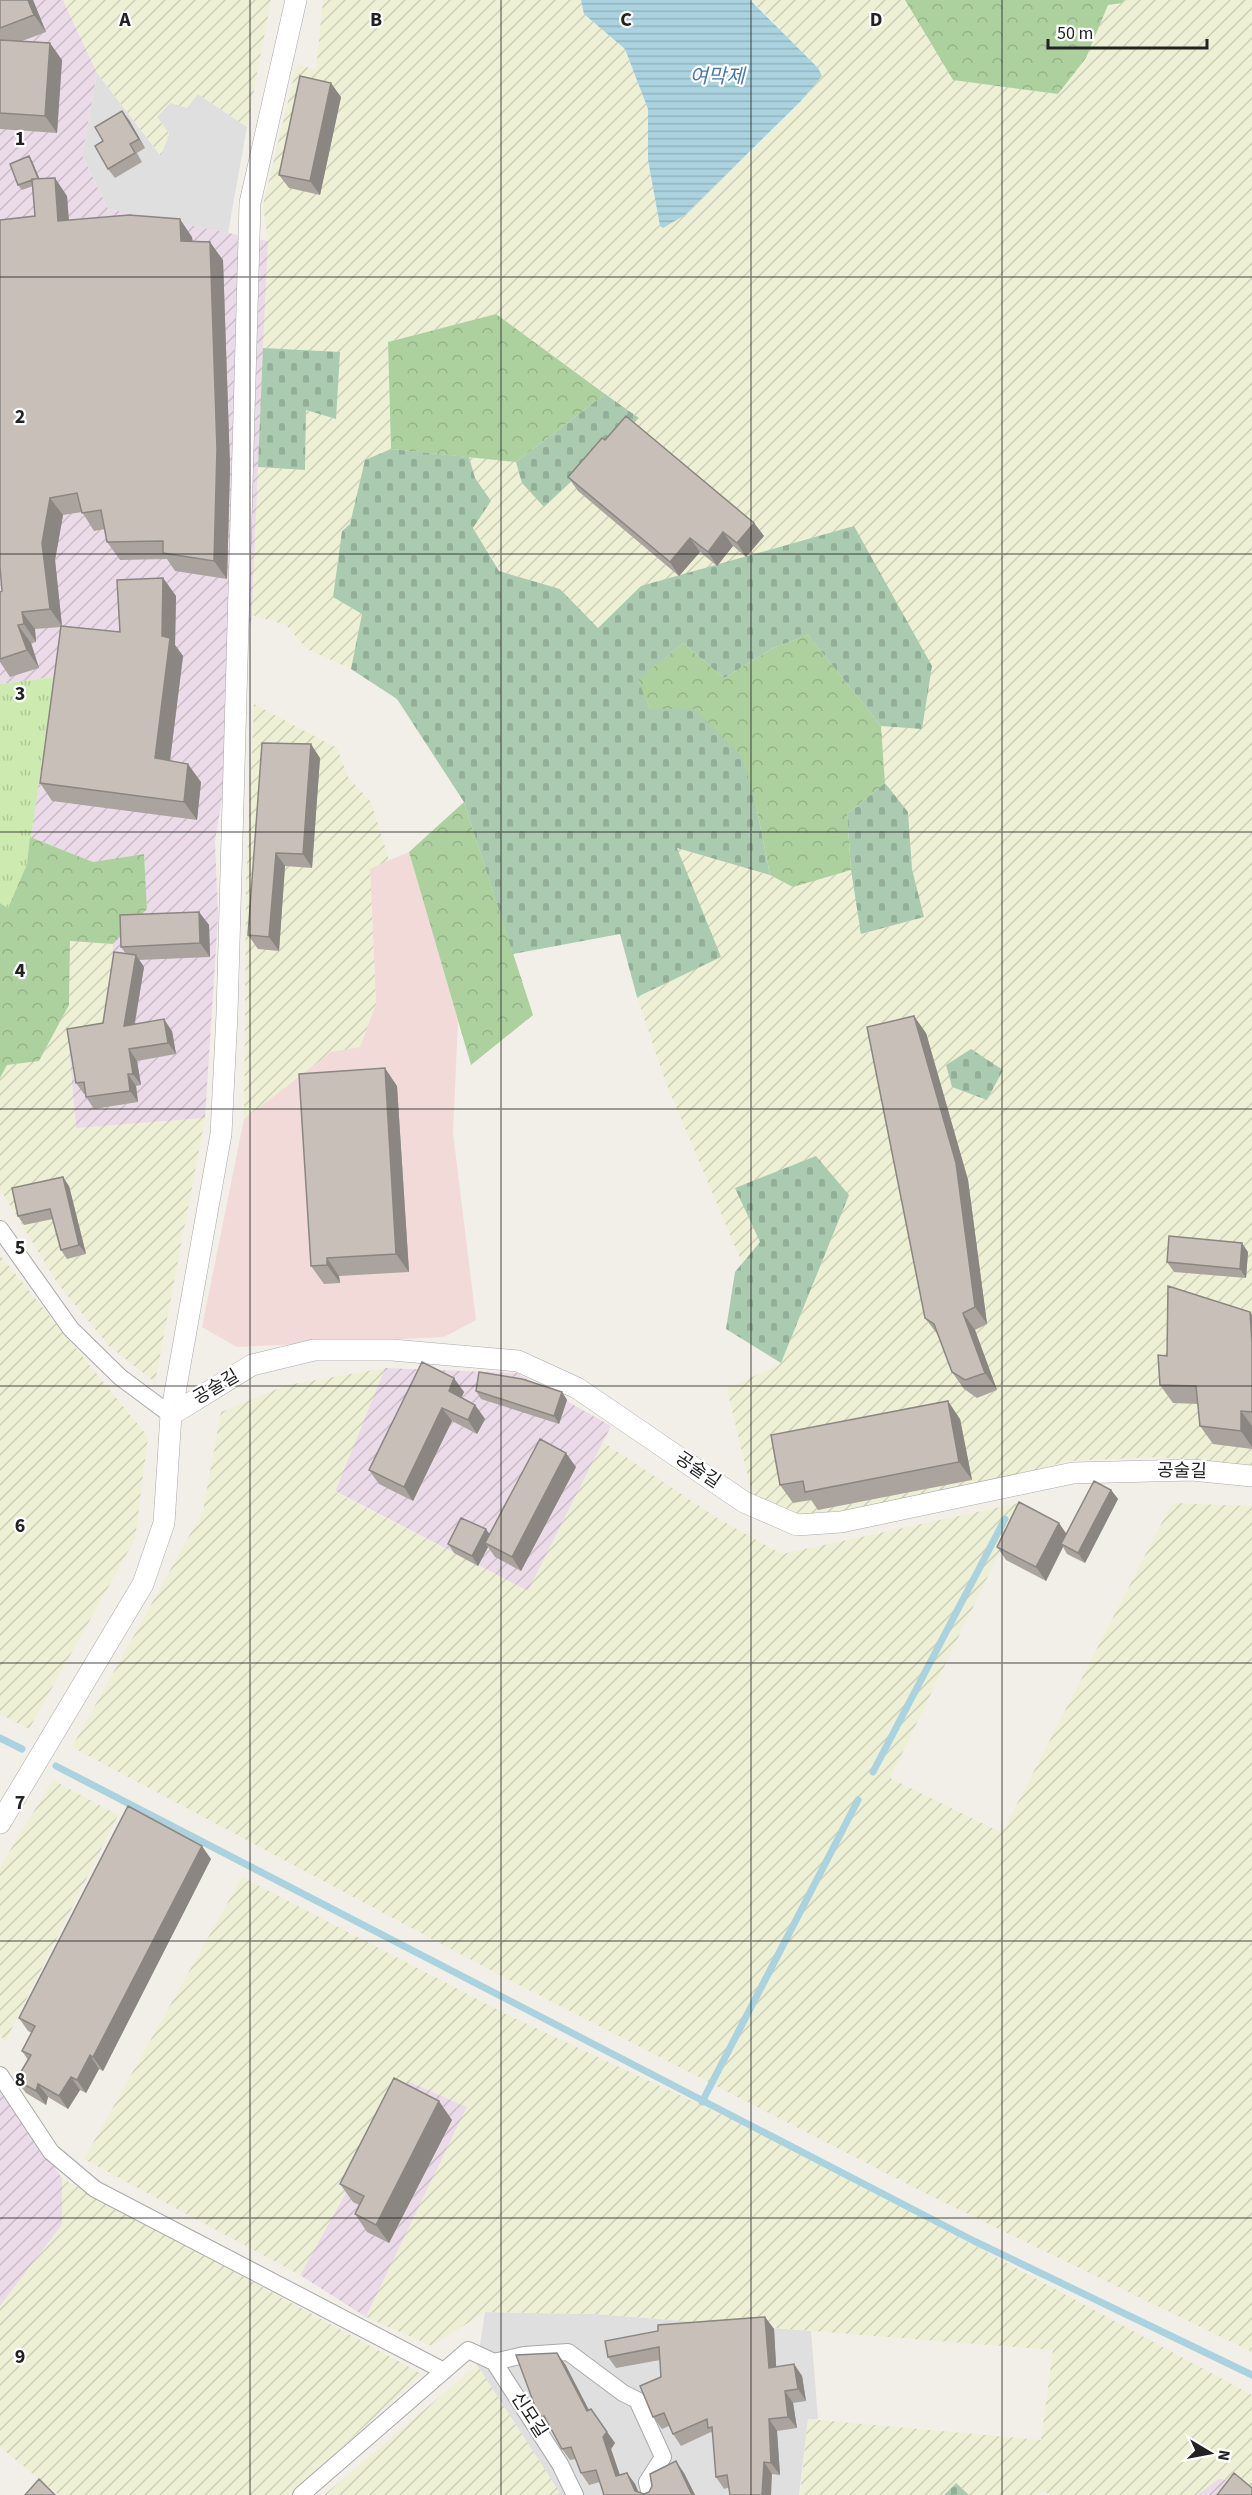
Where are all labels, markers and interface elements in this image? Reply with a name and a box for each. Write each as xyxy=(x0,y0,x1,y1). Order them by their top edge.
text: A xyxy=(118,6,131,34)
text: B xyxy=(370,6,382,34)
text: C xyxy=(620,6,632,34)
text: D xyxy=(870,6,882,34)
scale bar xyxy=(1048,12,1207,50)
text: 50 m xyxy=(1057,21,1093,46)
water label: 여막제 xyxy=(689,63,747,91)
text: 1 xyxy=(15,125,25,153)
text: 2 xyxy=(15,403,25,431)
text: 3 xyxy=(15,680,25,708)
text: 4 xyxy=(15,957,26,985)
text: 5 xyxy=(15,1234,25,1262)
street label: 공술길 xyxy=(188,1363,244,1411)
street label: 공술길 xyxy=(670,1446,726,1494)
street label: 공술길 xyxy=(1157,1458,1207,1484)
text: 6 xyxy=(15,1512,25,1540)
text: 7 xyxy=(15,1789,25,1817)
text: 8 xyxy=(15,2066,25,2094)
text: 9 xyxy=(15,2343,25,2371)
street label: 신모길 xyxy=(505,2387,553,2443)
north arrow xyxy=(1180,2423,1240,2483)
text: N xyxy=(1212,2448,1236,2463)

